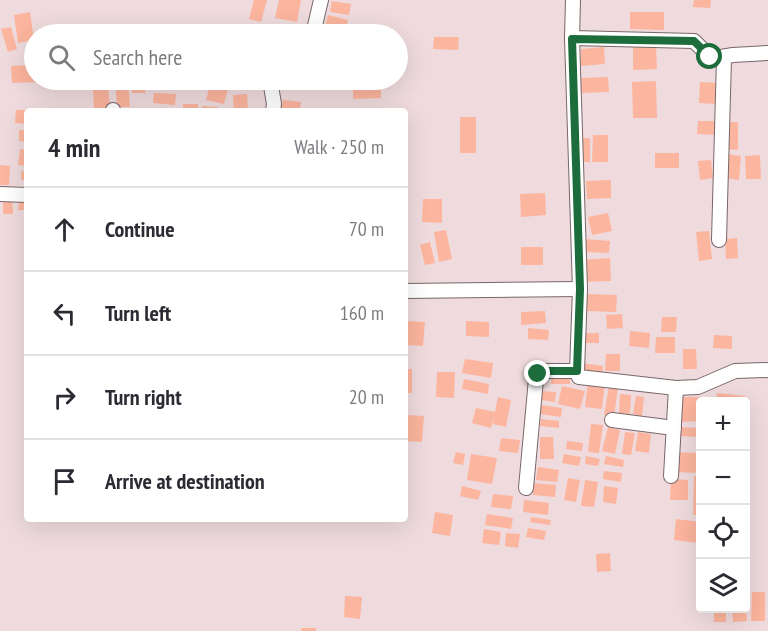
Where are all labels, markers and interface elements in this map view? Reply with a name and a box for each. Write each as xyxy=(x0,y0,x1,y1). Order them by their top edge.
search box xyxy=(24,24,408,90)
icon: search xyxy=(45,41,78,74)
text: Search here xyxy=(93,43,182,71)
route start xyxy=(696,43,722,69)
text: 4 min xyxy=(48,131,101,164)
text: Walk · 250 m xyxy=(294,134,384,160)
icon: ahead xyxy=(48,213,81,246)
text: Continue xyxy=(105,215,175,243)
text: 70 m xyxy=(349,216,384,242)
icon: left xyxy=(48,297,81,330)
text: Turn left xyxy=(105,299,171,327)
text: 160 m xyxy=(340,300,384,326)
route end xyxy=(524,360,550,386)
icon: right xyxy=(48,381,81,414)
text: Turn right xyxy=(105,383,182,411)
text: 20 m xyxy=(349,384,384,410)
map controls xyxy=(696,397,750,613)
button: + xyxy=(696,397,750,451)
button: − xyxy=(696,451,750,505)
icon: arrive xyxy=(48,465,81,498)
text: Arrive at destination xyxy=(105,467,265,495)
button: locate xyxy=(696,505,750,559)
button: layers xyxy=(696,559,750,613)

